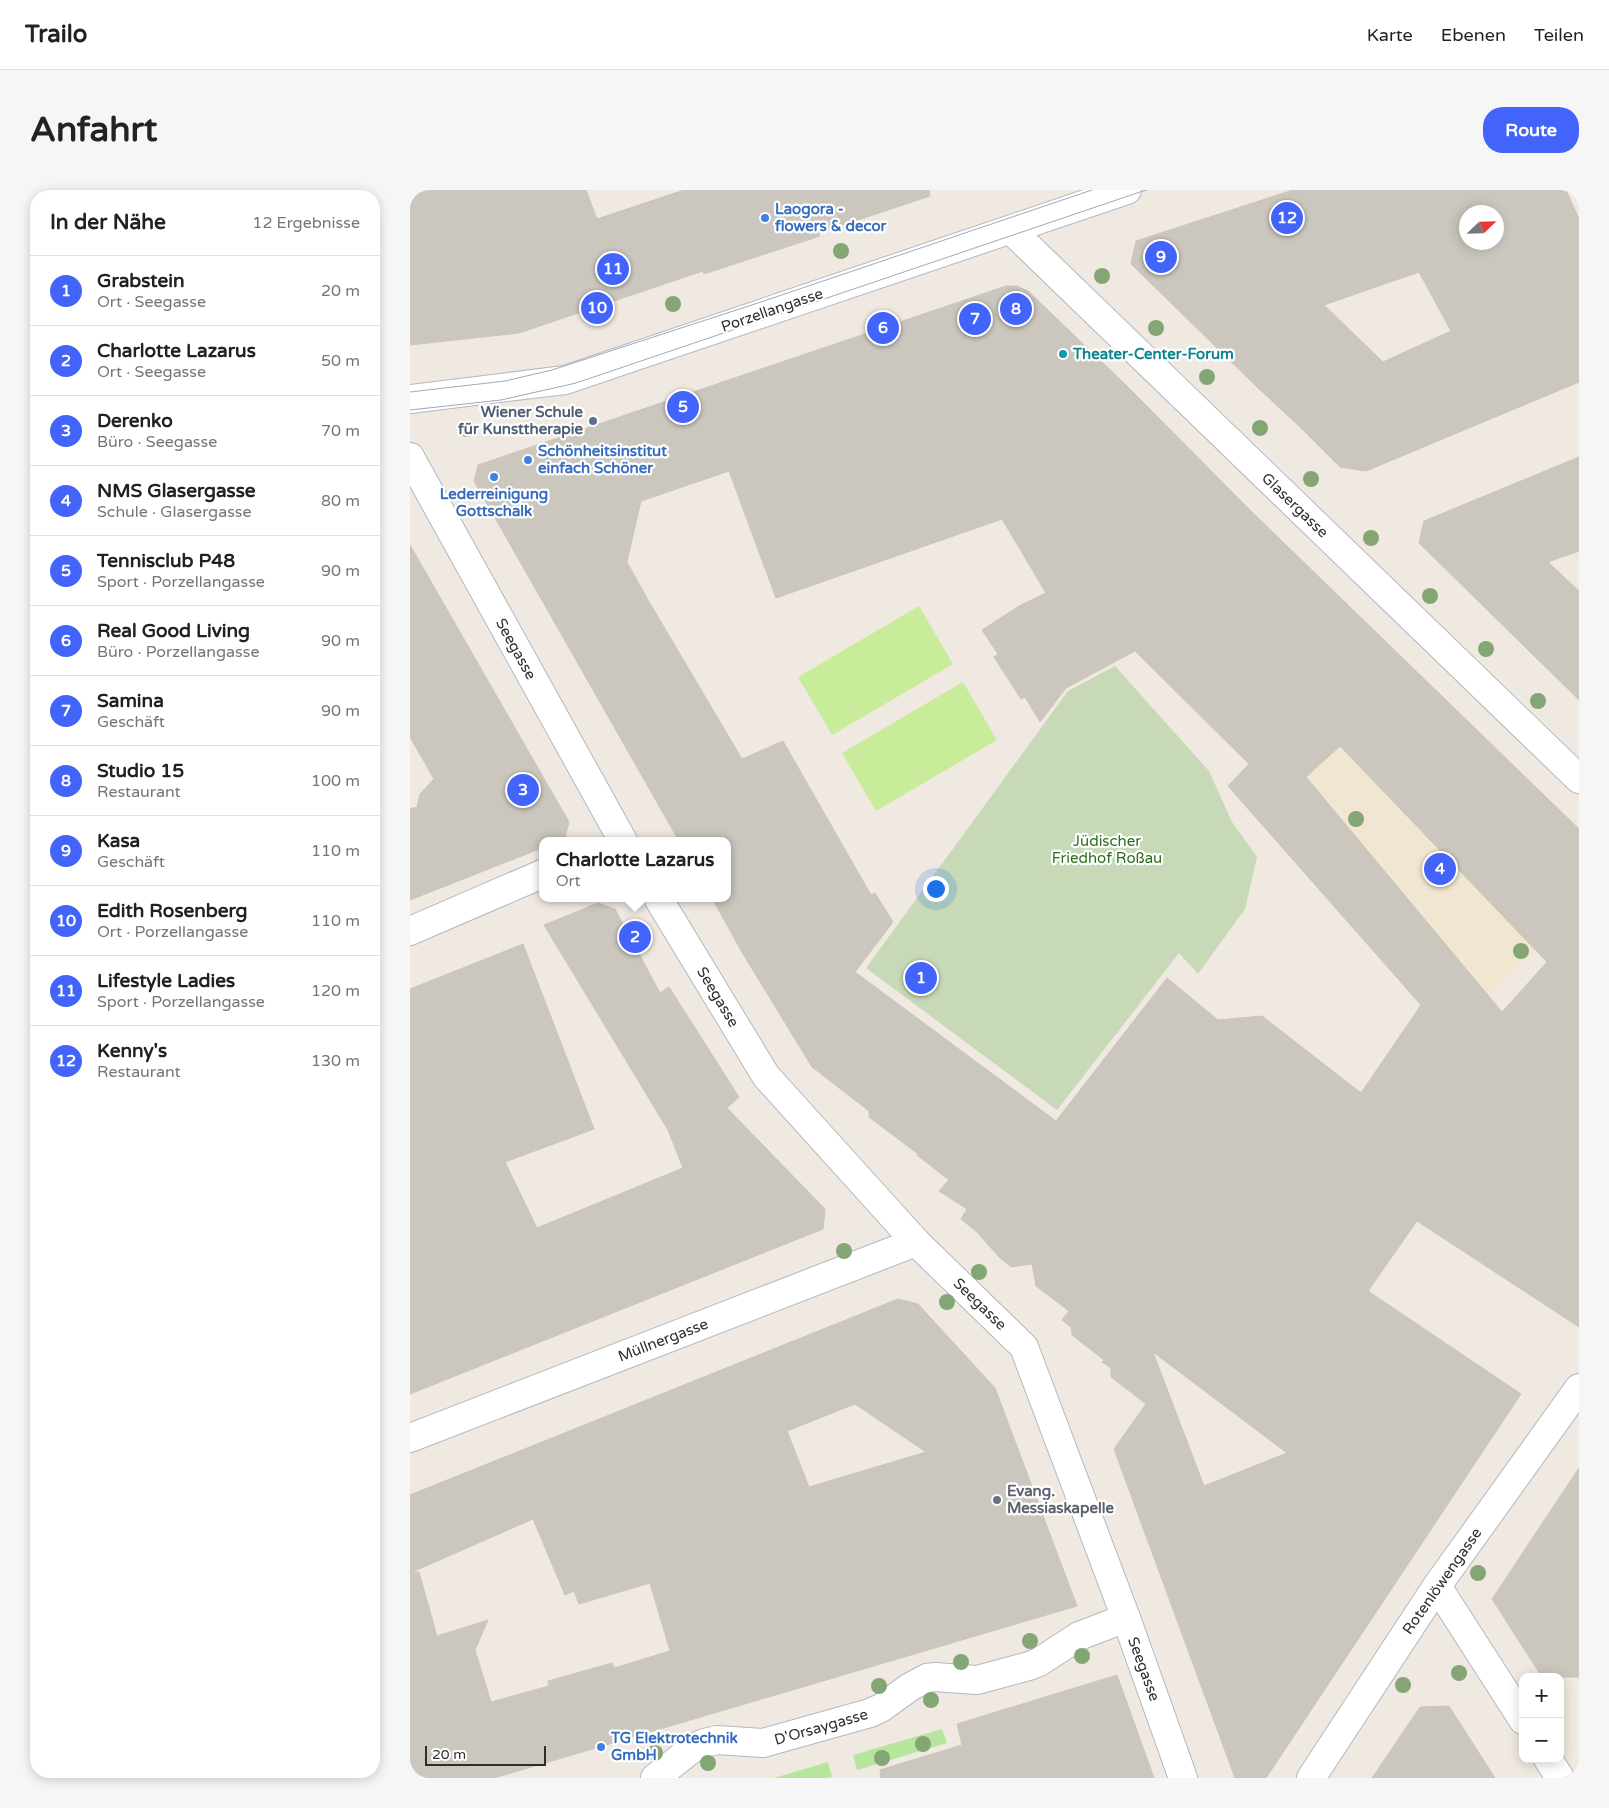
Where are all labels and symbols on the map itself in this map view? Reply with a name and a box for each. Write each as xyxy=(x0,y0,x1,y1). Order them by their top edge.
pin: 12 xyxy=(1271,199,1303,237)
place label: Laogora - flowers & decor xyxy=(774,200,887,235)
north arrow xyxy=(1459,205,1504,250)
marker: Laogora - flowers & decor xyxy=(759,212,771,224)
pin: 9 xyxy=(1145,238,1177,276)
pin: 11 xyxy=(597,250,629,288)
street label: Porzellangasse xyxy=(719,284,825,336)
pin: 10 xyxy=(581,289,613,327)
pin: 8 xyxy=(1000,290,1032,328)
pin: 7 xyxy=(959,300,991,338)
pin: 6 xyxy=(867,309,899,347)
place label: Theater-Center-Forum xyxy=(1072,345,1234,363)
marker: Theater-Center-Forum xyxy=(1057,348,1069,360)
pin: 5 xyxy=(667,388,699,426)
place label: Wiener Schule für Kunsttherapie xyxy=(457,403,584,439)
marker: Wiener Schule für Kunsttherapie xyxy=(587,415,599,427)
place label: Schönheitsinstitut einfach Schöner xyxy=(538,442,667,477)
marker: Schönheitsinstitut einfach Schöner xyxy=(522,454,534,466)
street label: Glasergasse xyxy=(1258,469,1332,541)
marker: Lederreinigung Gottschalk xyxy=(488,471,500,483)
place label: Lederreinigung Gottschalk xyxy=(440,485,548,520)
street label: Seegasse xyxy=(492,615,540,683)
pin: 3 xyxy=(507,771,539,809)
park label: Jüdischer Friedhof Roßau xyxy=(1052,832,1162,867)
pin: 4 xyxy=(1424,850,1456,888)
your location xyxy=(923,876,949,902)
pin: 2 xyxy=(619,918,651,956)
pin: 1 xyxy=(905,959,937,997)
street label: Seegasse xyxy=(693,964,743,1030)
street label: Seegasse xyxy=(950,1274,1010,1334)
street label: Müllnergasse xyxy=(616,1315,710,1365)
place label: Evang. Messiaskapelle xyxy=(1007,1482,1114,1518)
marker: Evang. Messiaskapelle xyxy=(991,1494,1003,1506)
street label: Rotenlöwengasse xyxy=(1399,1524,1485,1638)
street label: Seegasse xyxy=(1124,1634,1164,1704)
street label: D'Orsaygasse xyxy=(772,1705,870,1749)
place label: TG Elektrotechnik GmbH xyxy=(610,1729,738,1764)
marker: TG Elektrotechnik GmbH xyxy=(595,1741,607,1753)
scale bar xyxy=(425,1743,546,1766)

